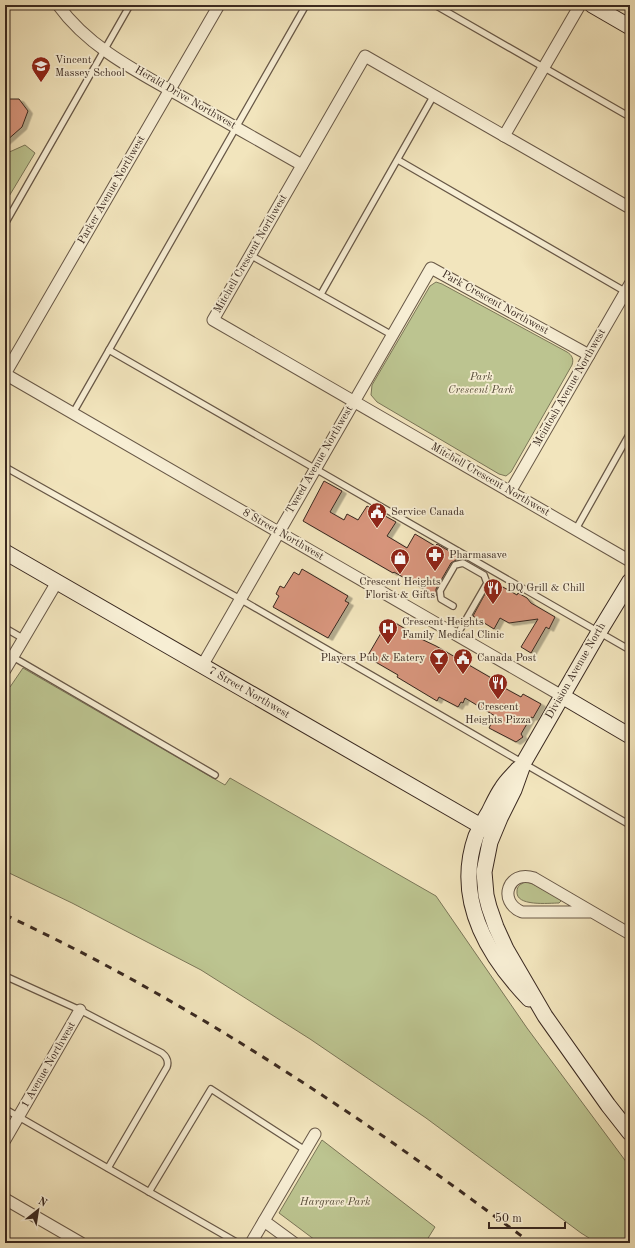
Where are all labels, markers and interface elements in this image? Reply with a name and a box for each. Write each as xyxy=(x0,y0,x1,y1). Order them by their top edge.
school or university icon: Vincent Massey School xyxy=(30,55,52,83)
place label: Vincent Massey School xyxy=(55,55,125,79)
street label: Herald Drive Northwest xyxy=(132,65,238,132)
street label: Parker Avenue Northwest xyxy=(76,134,148,246)
street label: Mitchell Crescent Northwest xyxy=(212,193,290,315)
street label: Park Crescent Northwest xyxy=(440,269,550,337)
street label: Mcintosh Avenue Northwest xyxy=(532,327,608,449)
park label: Park Crescent Park xyxy=(448,372,515,396)
street label: Tweed Avenue Northwest xyxy=(285,404,356,516)
street label: Mitchell Crescent Northwest xyxy=(429,441,551,519)
public building icon: Service Canada xyxy=(366,501,388,529)
street label: 8 Street Northwest xyxy=(241,507,326,563)
place label: Service Canada xyxy=(391,507,465,518)
pharmacy icon: Pharmasave xyxy=(424,544,446,572)
shop icon: Crescent Heights Florist & Gifts xyxy=(389,547,411,575)
place label: Pharmasave xyxy=(449,550,507,561)
place label: Crescent Heights Florist & Gifts xyxy=(359,577,441,601)
restaurant icon: DQ Grill & Chill xyxy=(482,577,504,605)
place label: DQ Grill & Chill xyxy=(507,583,585,594)
hospital icon: Crescent Heights Family Medical Clinic xyxy=(377,617,399,645)
place label: Crescent Heights Family Medical Clinic xyxy=(402,617,504,641)
street label: Division Avenue North xyxy=(544,621,608,721)
bar icon: Players Pub & Eatery xyxy=(428,647,450,675)
public building icon: Canada Post xyxy=(452,647,474,675)
place label: Players Pub & Eatery xyxy=(321,653,425,664)
place label: Canada Post xyxy=(477,653,537,664)
street label: 7 Street Northwest xyxy=(207,665,292,721)
restaurant icon: Crescent Heights Pizza xyxy=(487,672,509,700)
place label: Crescent Heights Pizza xyxy=(465,702,532,726)
street label: 1 Avenue Northwest xyxy=(20,1020,78,1110)
north arrow xyxy=(18,1190,58,1230)
text: N xyxy=(36,1196,49,1210)
park label: Hargrave Park xyxy=(299,1197,371,1208)
scale bar xyxy=(489,1204,565,1230)
text: 50 m xyxy=(495,1212,522,1225)

